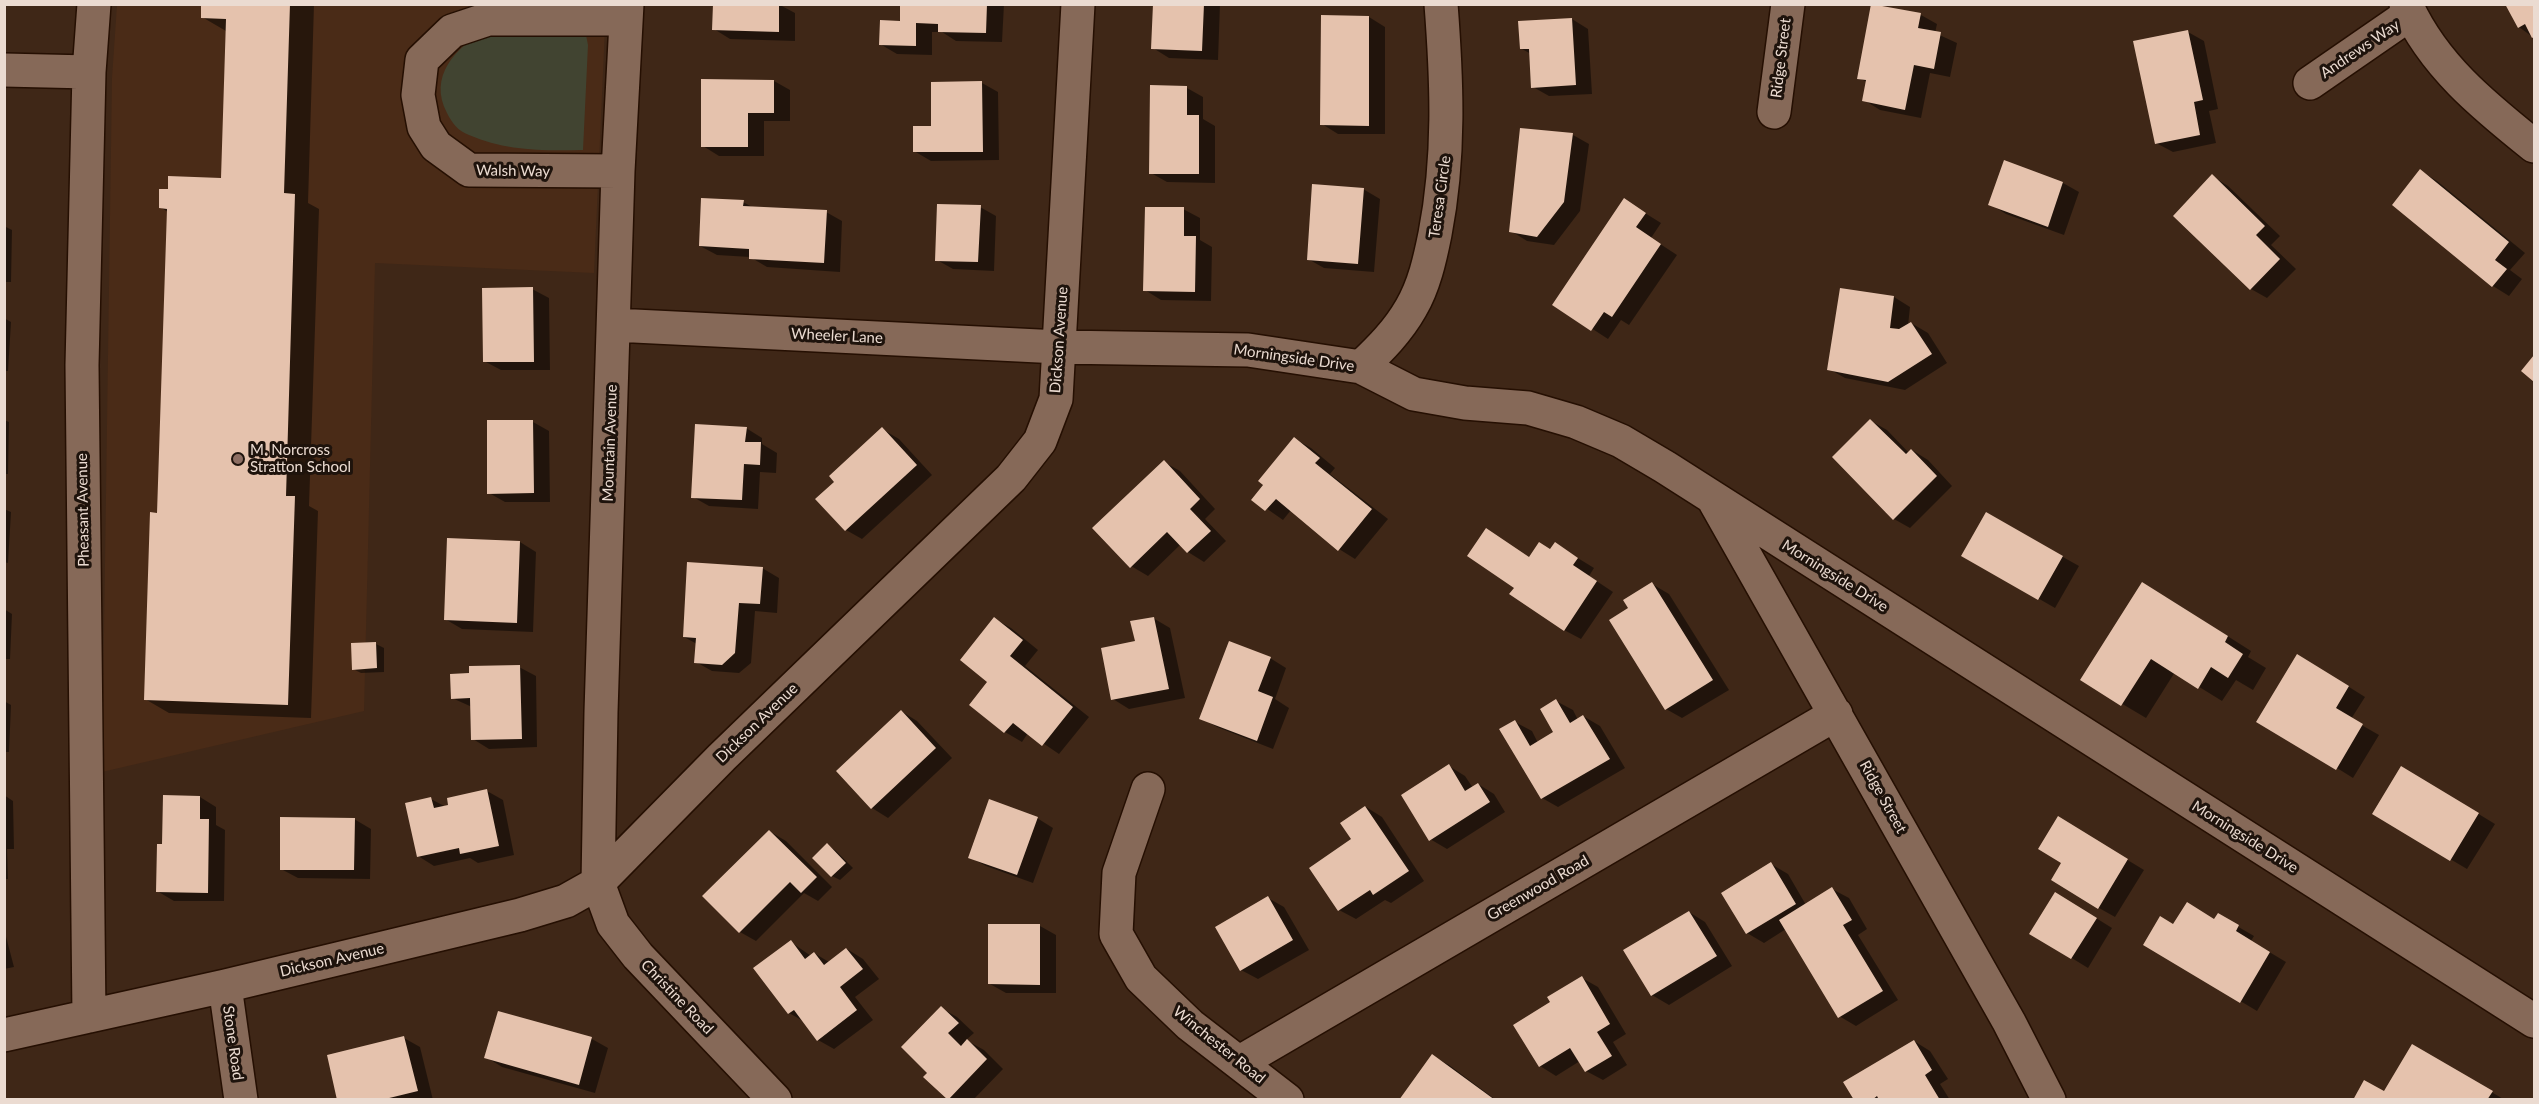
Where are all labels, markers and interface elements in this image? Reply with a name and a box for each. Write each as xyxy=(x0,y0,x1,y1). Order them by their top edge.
street label: Andrews Way xyxy=(2317,16,2403,82)
street label: Ridge Street xyxy=(1767,17,1795,99)
street label: Teresa Circle xyxy=(1425,155,1455,239)
street label: Walsh Way xyxy=(476,161,550,181)
street label: Dickson Avenue xyxy=(1046,286,1072,394)
street label: Wheeler Lane xyxy=(791,325,883,347)
street label: Morningside Drive xyxy=(1232,341,1356,375)
street label: Mountain Avenue xyxy=(599,384,621,502)
place label: M. Norcross Stratton School xyxy=(250,441,351,476)
marker: M. Norcross Stratton School xyxy=(231,452,245,466)
street label: Pheasant Avenue xyxy=(73,453,93,567)
street label: Morningside Drive xyxy=(1779,536,1891,616)
street label: Dickson Avenue xyxy=(712,680,802,766)
street label: Ridge Street xyxy=(1856,758,1910,836)
street label: Morningside Drive xyxy=(2189,797,2301,877)
street label: Greenwood Road xyxy=(1484,852,1592,924)
street label: Dickson Avenue xyxy=(278,939,386,981)
street label: Christine Road xyxy=(637,956,717,1038)
street label: Winchester Road xyxy=(1169,1002,1269,1088)
street label: Stone Road xyxy=(219,1005,247,1081)

